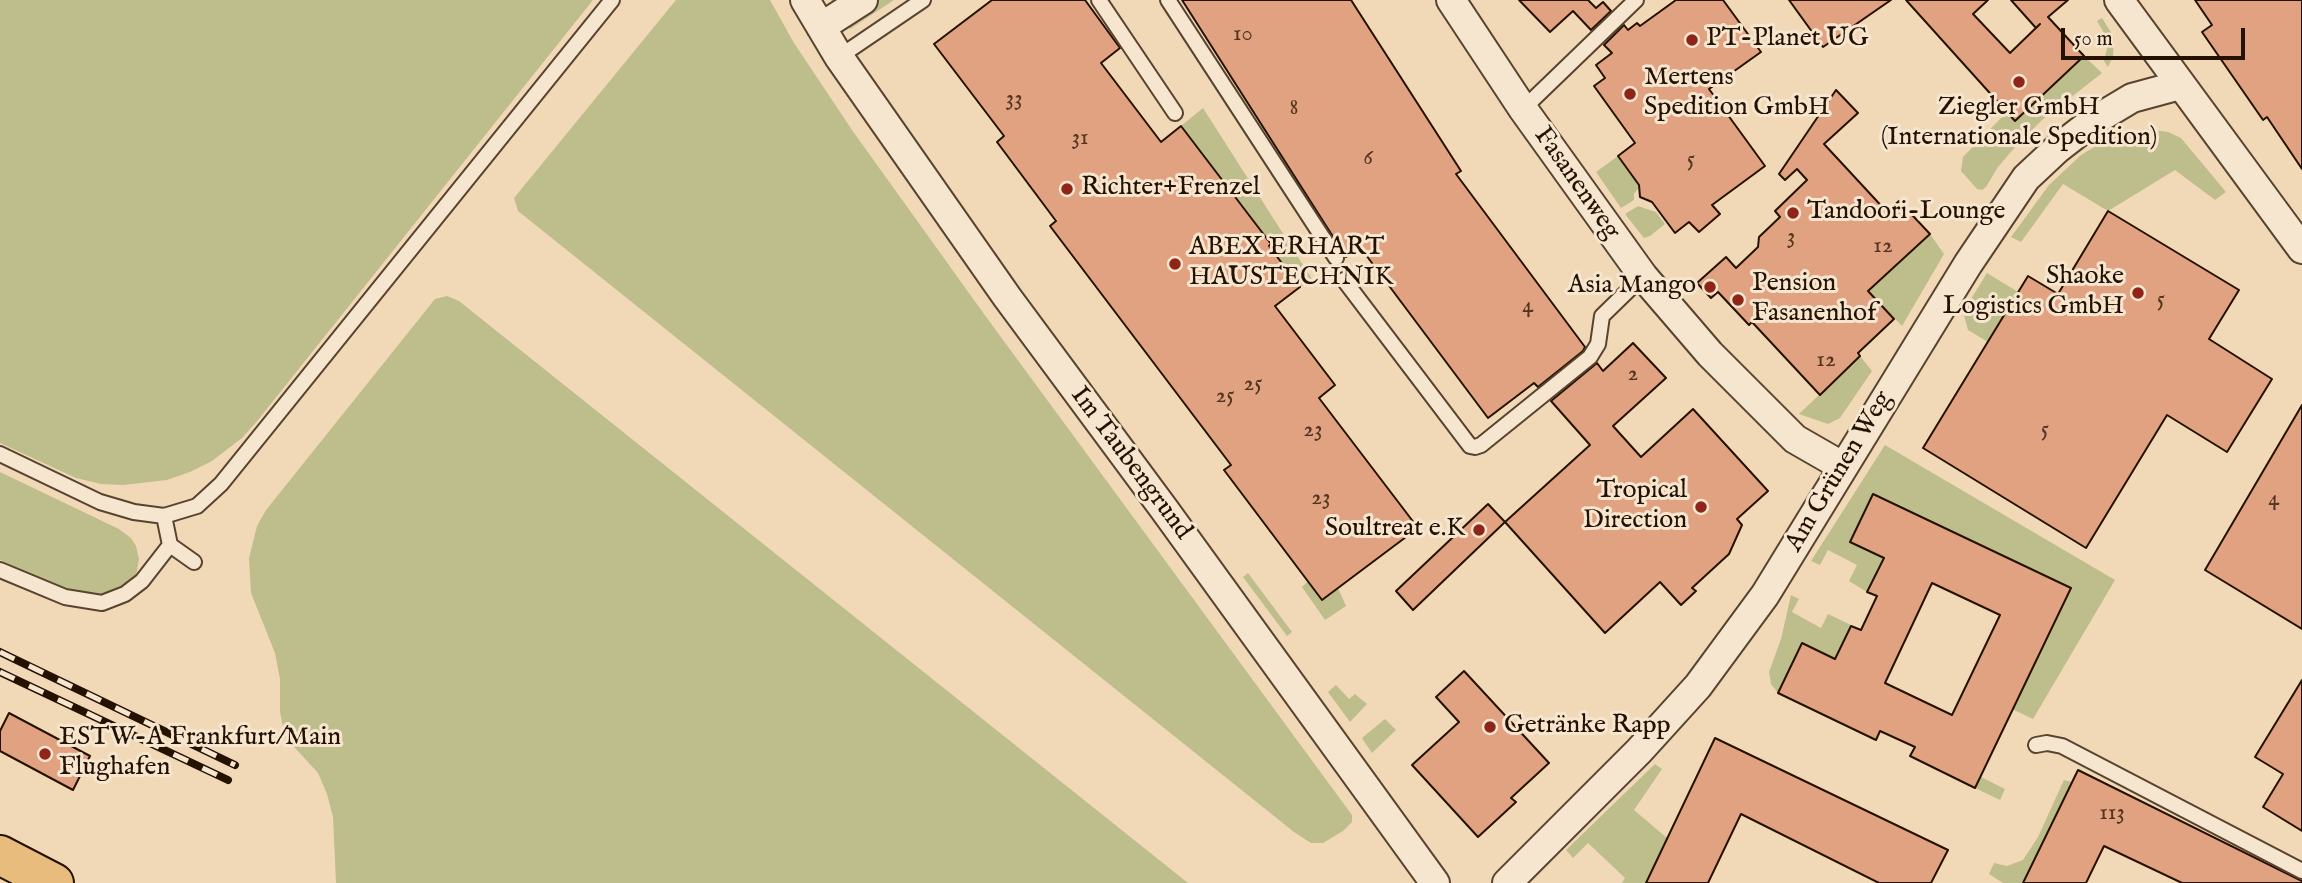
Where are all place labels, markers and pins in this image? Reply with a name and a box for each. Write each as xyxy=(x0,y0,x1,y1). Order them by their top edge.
place label: PT-Planet UG xyxy=(1706,24,1869,56)
marker: PT-Planet UG xyxy=(1684,32,1700,48)
place label: Mertens Spedition GmbH xyxy=(1644,63,1830,124)
marker: Ziegler GmbH (Internationale Spedition) xyxy=(2011,74,2027,90)
marker: Mertens Spedition GmbH xyxy=(1622,86,1638,102)
place label: Ziegler GmbH (Internationale Spedition) xyxy=(1881,93,2157,154)
place label: Richter+Frenzel xyxy=(1081,173,1260,205)
marker: Richter+Frenzel xyxy=(1059,181,1075,197)
place label: Tandoori-Lounge xyxy=(1807,197,2005,229)
marker: Tandoori-Lounge xyxy=(1785,205,1801,221)
place label: ABEX ERHART HAUSTECHNIK xyxy=(1189,233,1393,294)
marker: ABEX ERHART HAUSTECHNIK xyxy=(1167,256,1183,272)
place label: Shaoke Logistics GmbH xyxy=(1943,262,2124,324)
place label: Pension Fasanenhof xyxy=(1752,269,1876,330)
place label: Asia Mango xyxy=(1568,271,1696,303)
marker: Asia Mango xyxy=(1702,279,1718,295)
marker: Shaoke Logistics GmbH xyxy=(2130,285,2146,301)
marker: Pension Fasanenhof xyxy=(1730,292,1746,308)
place label: Tropical Direction xyxy=(1583,476,1687,538)
marker: Tropical Direction xyxy=(1693,499,1709,515)
place label: Soultreat e.K xyxy=(1325,514,1465,546)
marker: Soultreat e.K xyxy=(1471,522,1487,538)
place label: Getränke Rapp xyxy=(1504,711,1671,743)
marker: Getränke Rapp xyxy=(1482,719,1498,735)
place label: ESTW-A Frankfurt/Main Flughafen xyxy=(59,723,341,784)
marker: ESTW-A Frankfurt/Main Flughafen xyxy=(37,746,53,762)

